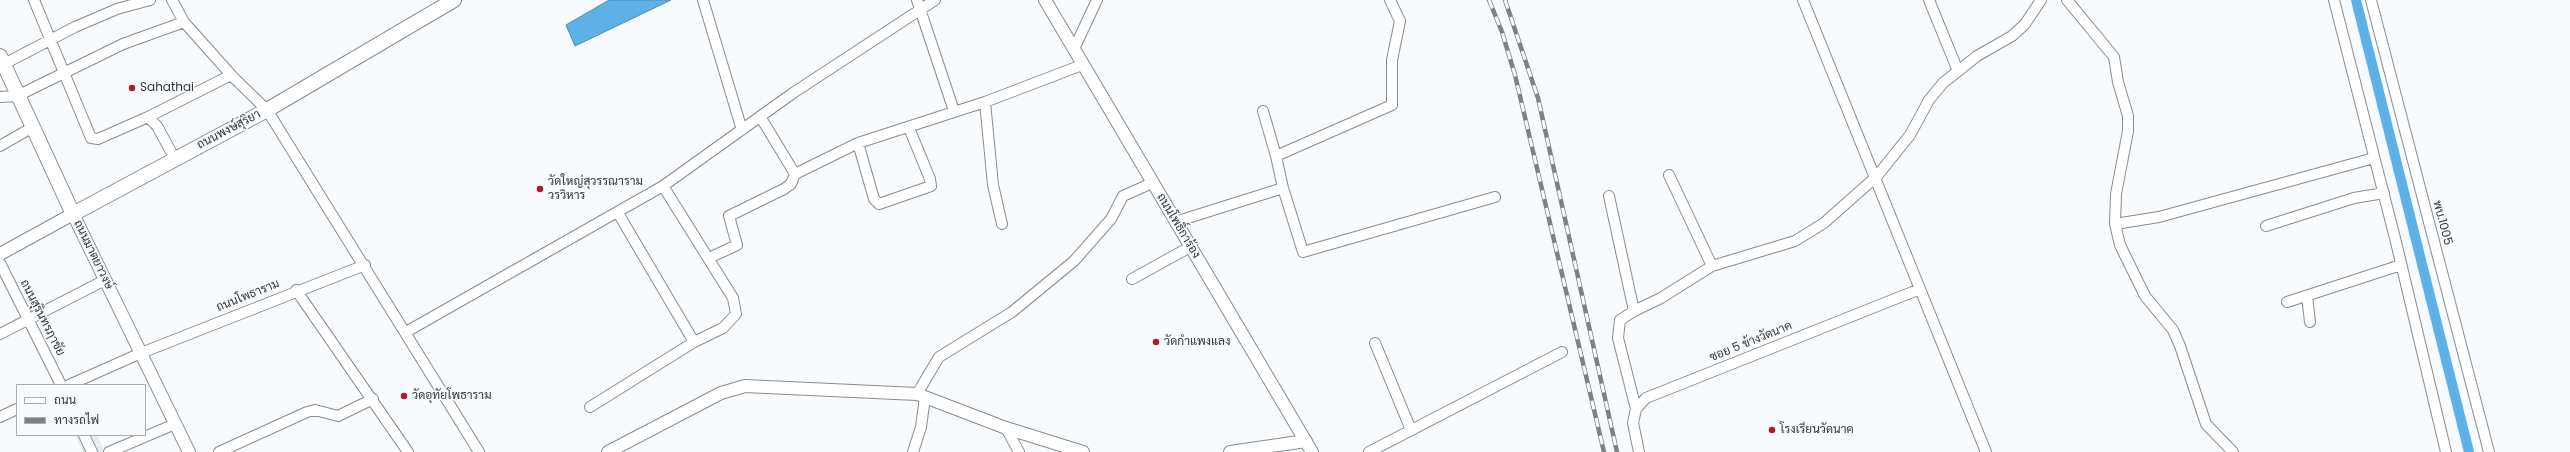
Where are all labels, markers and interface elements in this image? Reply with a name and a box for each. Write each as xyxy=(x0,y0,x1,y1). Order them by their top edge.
place label: Sahathai xyxy=(140,81,194,95)
marker: Sahathai xyxy=(127,83,137,93)
street label: ถนนพงษ์สุริยา xyxy=(195,107,263,153)
place label: วัดใหญ่สุวรรณาราม วรวิหาร xyxy=(548,175,643,203)
marker: วัดใหญ่สุวรรณาราม วรวิหาร xyxy=(535,184,545,194)
street label: ถนนโพธิ์การ้อง xyxy=(1153,191,1203,261)
street label: พบ.1005 xyxy=(2429,199,2455,247)
street label: ถนนมาตยาวงษ์ xyxy=(70,218,116,292)
street label: ถนนสุรินทรฦาชัย xyxy=(17,277,67,359)
street label: ถนนโพธาราม xyxy=(214,277,282,315)
street label: ซอย 5 ข้างวัดนาค xyxy=(1708,319,1794,365)
place label: วัดกำแพงแลง xyxy=(1164,335,1230,349)
marker: วัดกำแพงแลง xyxy=(1151,337,1161,347)
legend xyxy=(16,384,146,436)
place label: วัดอุทัยโพธาราม xyxy=(412,389,492,403)
text: ถนน xyxy=(54,391,76,408)
marker: วัดอุทัยโพธาราม xyxy=(399,391,409,401)
text: ทางรถไฟ xyxy=(54,411,99,428)
place label: โรงเรียนวัดนาค xyxy=(1780,423,1854,437)
marker: โรงเรียนวัดนาค xyxy=(1767,425,1777,435)

